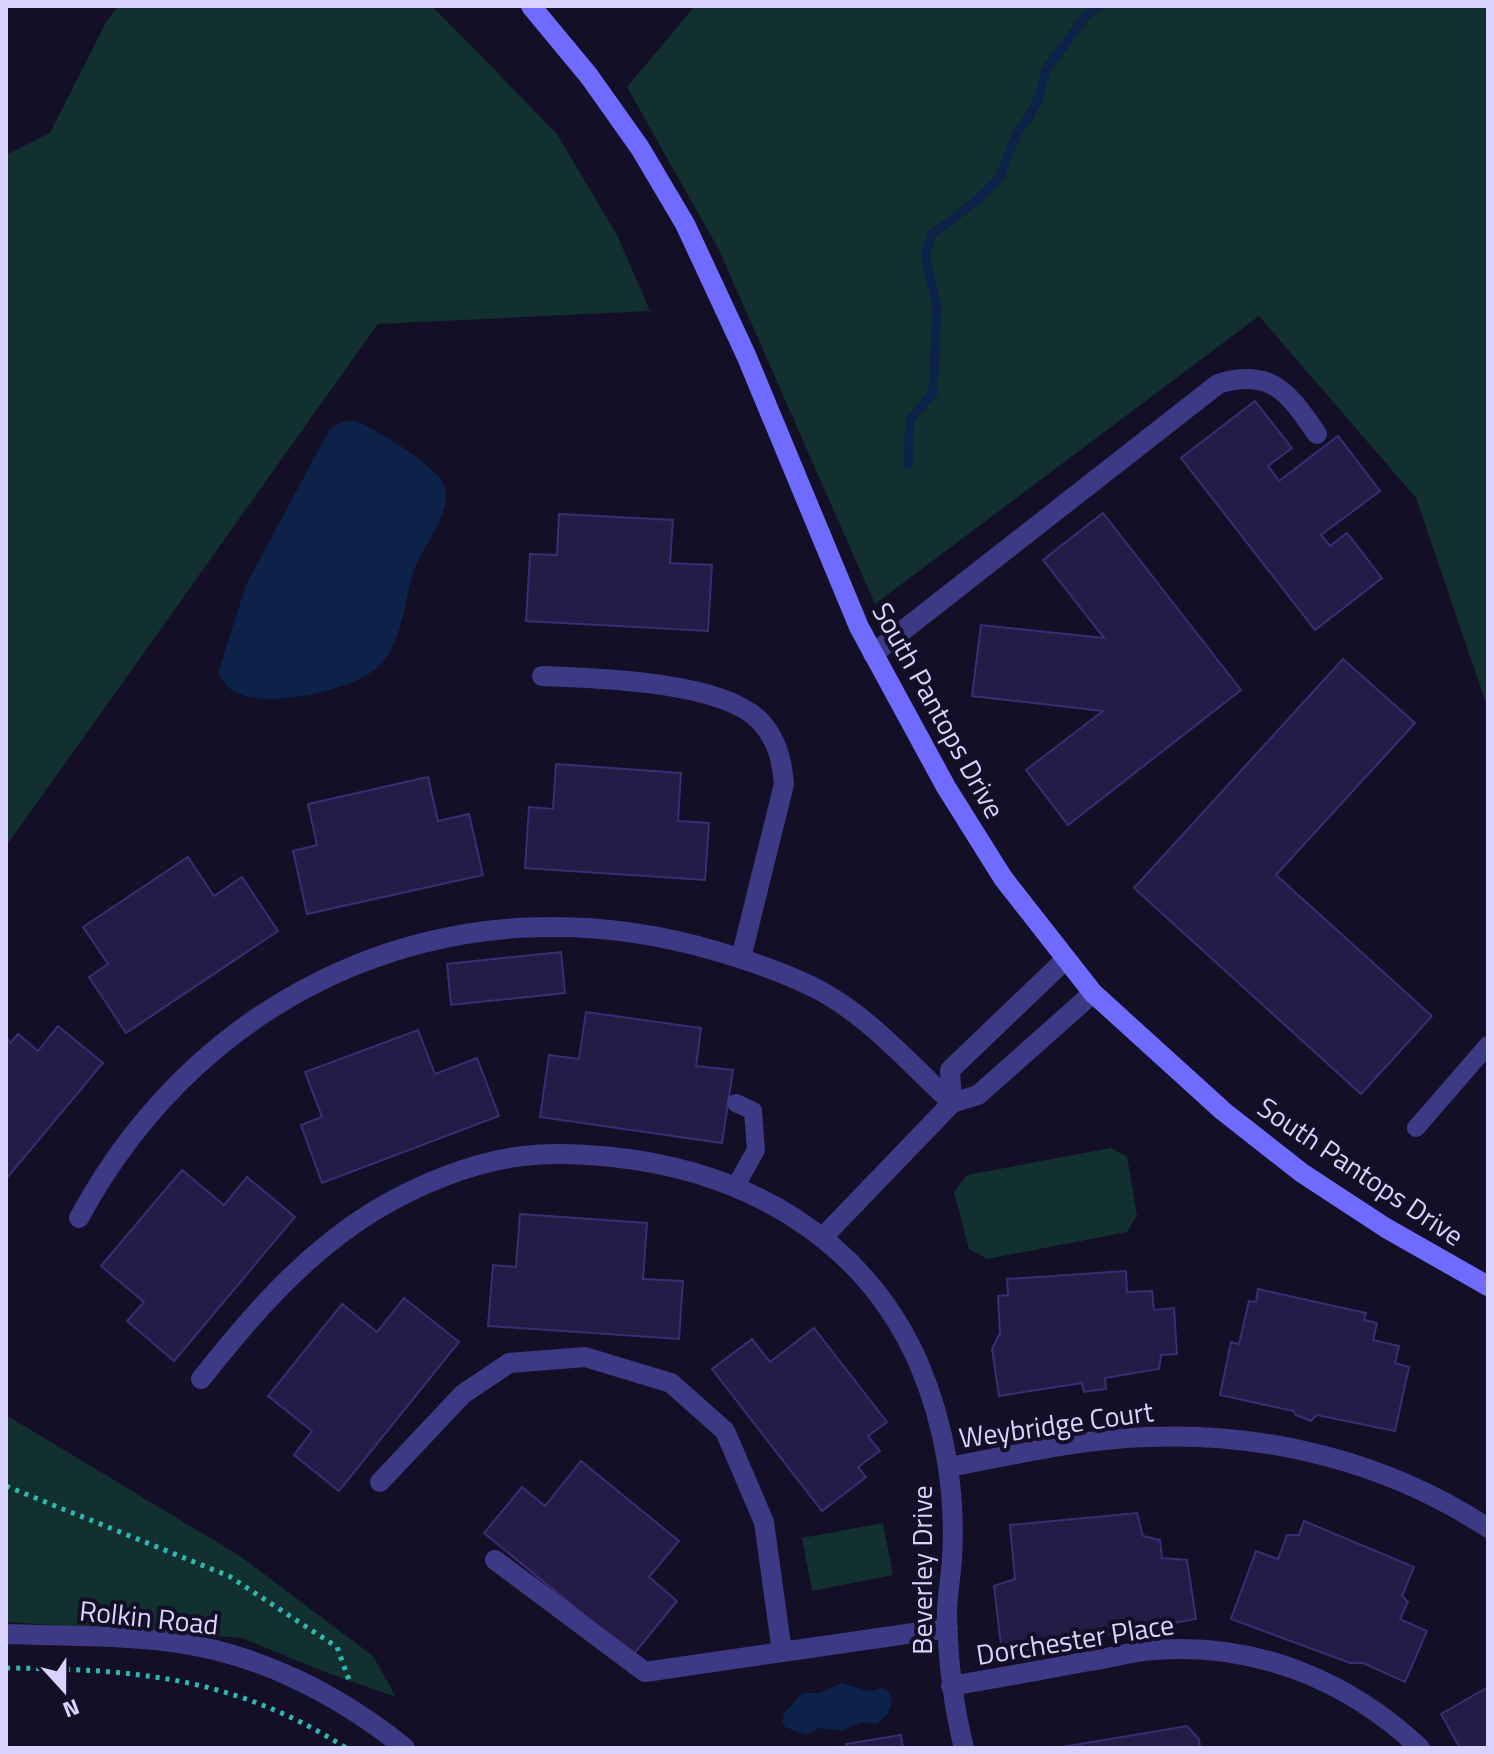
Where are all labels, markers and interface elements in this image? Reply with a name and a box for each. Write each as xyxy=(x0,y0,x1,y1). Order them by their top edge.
street label: South Pantops Drive xyxy=(862,594,1016,826)
street label: South Pantops Drive xyxy=(1249,1086,1473,1256)
street label: Weybridge Court xyxy=(956,1389,1156,1459)
street label: Beverley Drive xyxy=(900,1485,943,1655)
street label: Rolkin Road xyxy=(77,1588,221,1646)
street label: Dorchester Place xyxy=(973,1602,1177,1676)
north arrow xyxy=(24,1650,104,1730)
text: N xyxy=(58,1690,84,1727)

